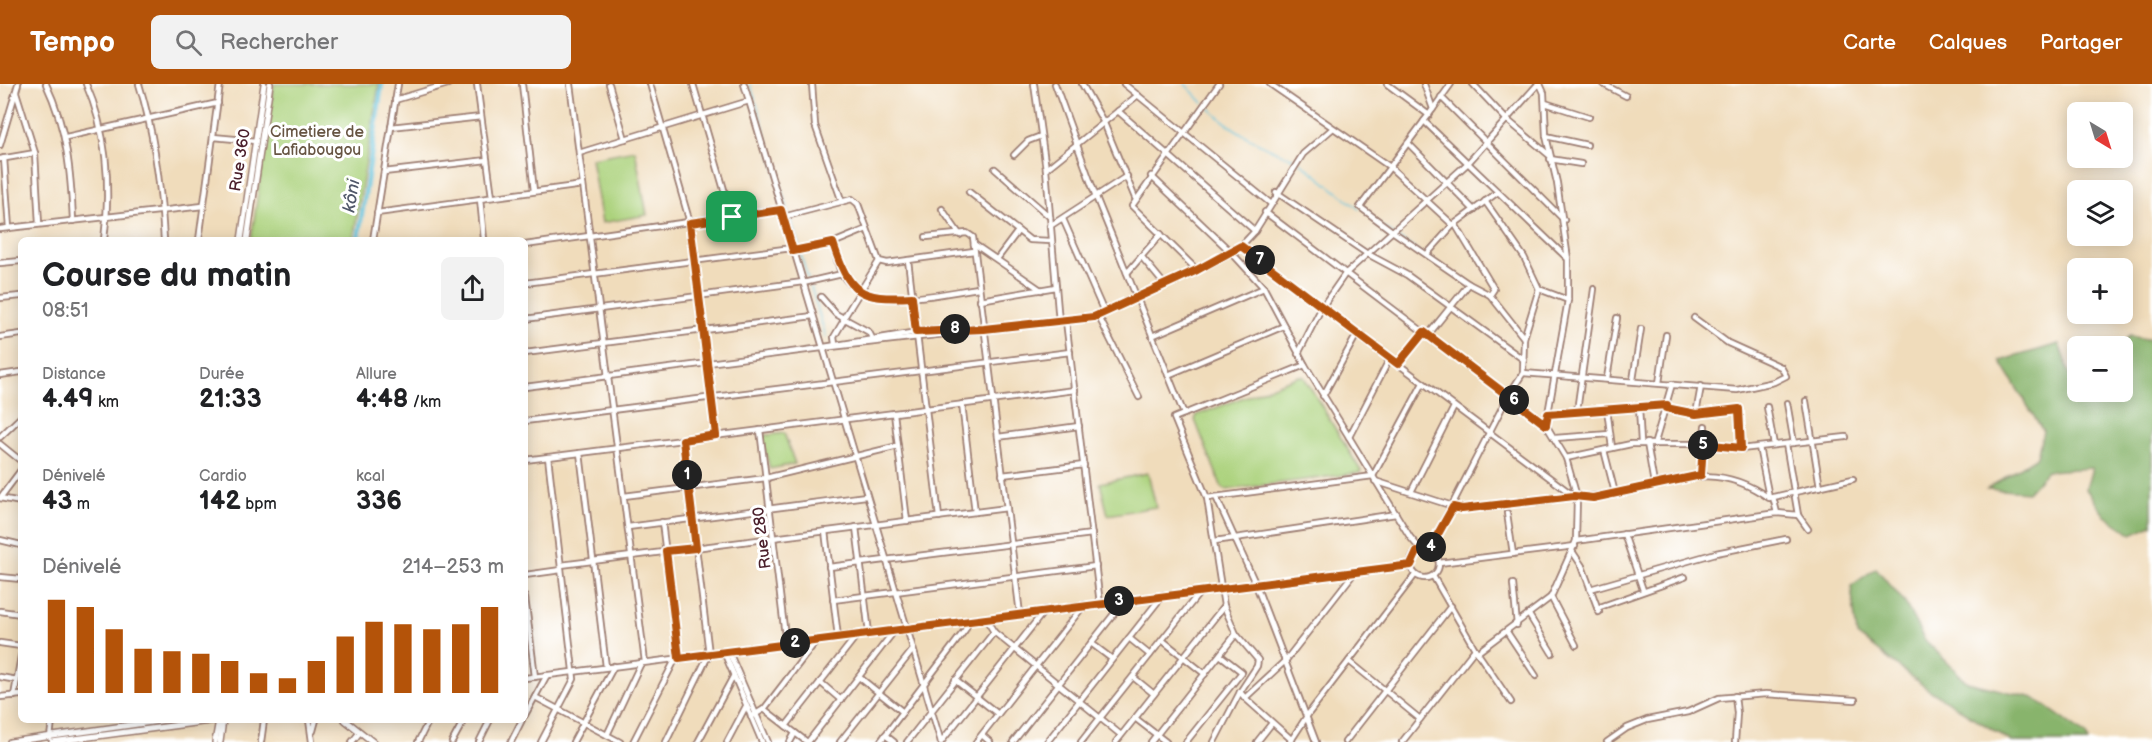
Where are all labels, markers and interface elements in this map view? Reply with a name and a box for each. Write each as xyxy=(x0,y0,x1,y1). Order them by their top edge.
search box xyxy=(151,15,571,69)
text: Tempo xyxy=(30,26,115,59)
icon: search xyxy=(172,26,205,59)
text: Rechercher xyxy=(220,29,338,56)
text: Carte xyxy=(1843,30,1896,55)
text: Calques xyxy=(1929,30,2007,55)
text: Partager xyxy=(2040,30,2122,55)
north arrow xyxy=(2067,102,2133,168)
map controls xyxy=(2067,102,2133,402)
park label: Cimetiere de Lafiabougou xyxy=(270,123,364,160)
street label: Rue 360 xyxy=(226,128,255,193)
water label: kôni xyxy=(339,177,365,214)
button: layers xyxy=(2067,180,2133,246)
pin xyxy=(706,191,757,242)
icon: arrive xyxy=(715,200,748,233)
pin: 7 xyxy=(1245,245,1275,275)
text: 7 xyxy=(1256,250,1264,269)
text: Course du matin xyxy=(42,256,291,296)
button: share xyxy=(441,257,504,320)
button: + xyxy=(2067,258,2133,324)
text: 08:51 xyxy=(42,299,89,323)
pin: 8 xyxy=(940,314,970,344)
text: 8 xyxy=(950,319,960,338)
button: − xyxy=(2067,336,2133,402)
text: Distance xyxy=(42,365,106,384)
text: Durée xyxy=(199,365,244,384)
text: Allure xyxy=(356,365,397,384)
text: 4.49 xyxy=(42,384,94,415)
text: 21:33 xyxy=(199,384,262,415)
text: 4:48 xyxy=(356,384,409,415)
pin: 6 xyxy=(1499,385,1529,415)
text: 6 xyxy=(1509,390,1519,409)
text: km xyxy=(94,393,119,412)
text: /km xyxy=(409,393,441,412)
pin: 5 xyxy=(1688,430,1718,460)
text: 5 xyxy=(1698,435,1708,454)
pin: 1 xyxy=(672,460,702,490)
text: 1 xyxy=(684,465,690,484)
text: Dénivelé xyxy=(42,467,105,486)
text: Cardio xyxy=(199,467,247,486)
text: kcal xyxy=(356,467,385,486)
text: 43 xyxy=(42,486,73,517)
text: 142 xyxy=(199,486,241,517)
text: 336 xyxy=(356,486,402,517)
text: m xyxy=(73,495,90,514)
text: bpm xyxy=(241,495,277,514)
street label: Rue 280 xyxy=(749,506,776,570)
pin: 4 xyxy=(1416,532,1446,562)
text: 4 xyxy=(1426,537,1436,556)
text: Dénivelé xyxy=(42,555,121,579)
text: 214–253 m xyxy=(402,555,504,579)
pin: 3 xyxy=(1104,586,1134,616)
text: 3 xyxy=(1114,591,1124,610)
pin: 2 xyxy=(780,628,810,658)
text: 2 xyxy=(790,633,800,652)

